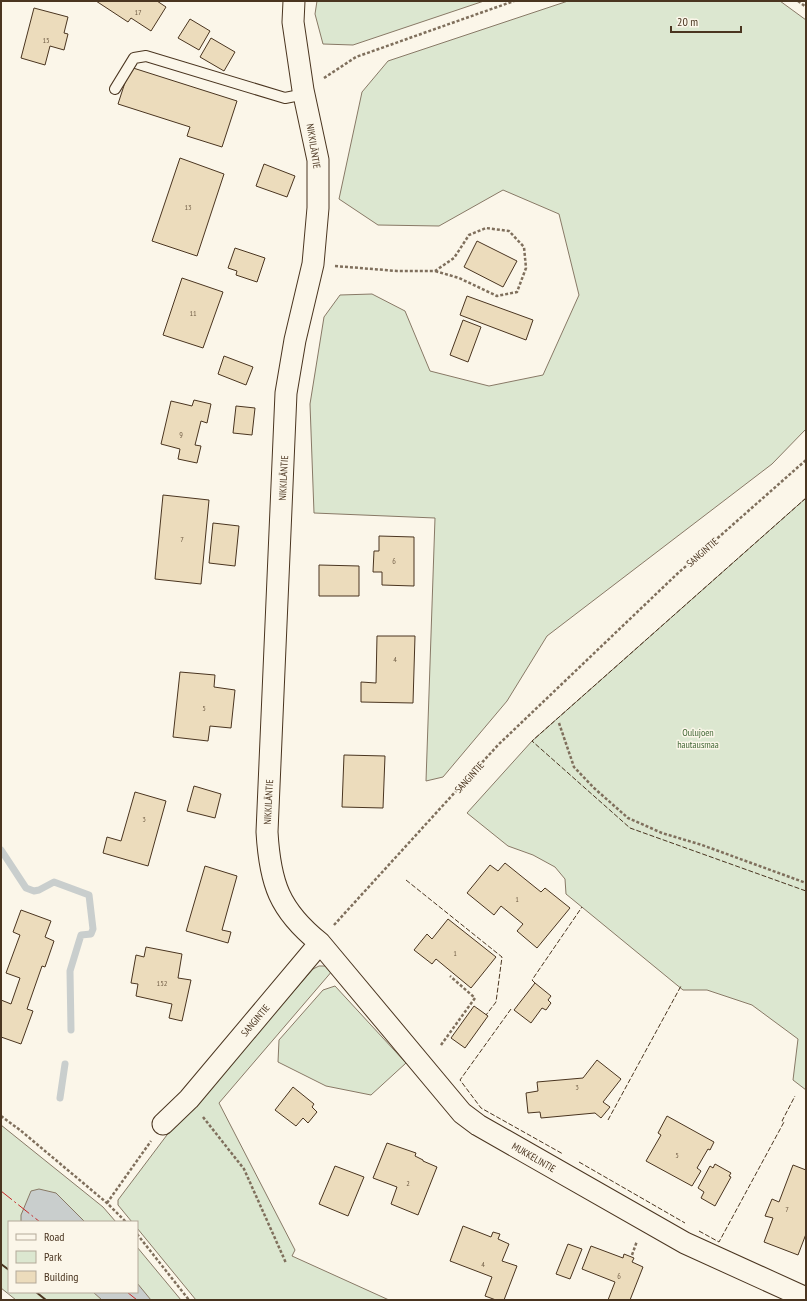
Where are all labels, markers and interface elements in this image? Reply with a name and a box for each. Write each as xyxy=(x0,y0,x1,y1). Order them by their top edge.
house number: 17 xyxy=(134,7,142,17)
scale bar xyxy=(671,8,741,34)
text: 20 m xyxy=(677,14,698,29)
house number: 15 xyxy=(42,35,50,45)
street label: NIKKILÄNTIE xyxy=(304,123,323,169)
house number: 13 xyxy=(184,202,192,212)
house number: 11 xyxy=(189,308,197,318)
house number: 9 xyxy=(179,429,183,439)
street label: NIKKILÄNTIE xyxy=(276,455,291,501)
house number: 7 xyxy=(180,534,184,544)
street label: SANGINTIE xyxy=(684,535,721,570)
house number: 6 xyxy=(392,556,396,566)
house number: 4 xyxy=(393,654,397,664)
house number: 5 xyxy=(202,703,206,713)
park label: Oulujoen hautausmaa xyxy=(677,726,719,751)
street label: SANGINTIE xyxy=(452,759,487,796)
street label: NIKKILÄNTIE xyxy=(261,779,276,825)
house number: 3 xyxy=(142,814,146,824)
house number: 1 xyxy=(515,894,519,904)
house number: 1 xyxy=(453,948,457,958)
house number: 152 xyxy=(157,978,168,988)
street label: SANGINTIE xyxy=(238,1002,273,1039)
house number: 3 xyxy=(575,1082,579,1092)
street label: MUKKELINTIE xyxy=(509,1140,558,1175)
house number: 5 xyxy=(675,1150,679,1160)
house number: 2 xyxy=(406,1178,410,1188)
house number: 7 xyxy=(785,1204,789,1214)
legend xyxy=(8,1221,138,1293)
text: Road xyxy=(44,1229,64,1244)
text: Park xyxy=(44,1249,62,1264)
house number: 4 xyxy=(481,1259,485,1269)
text: Building xyxy=(44,1269,79,1284)
house number: 6 xyxy=(617,1271,621,1281)

